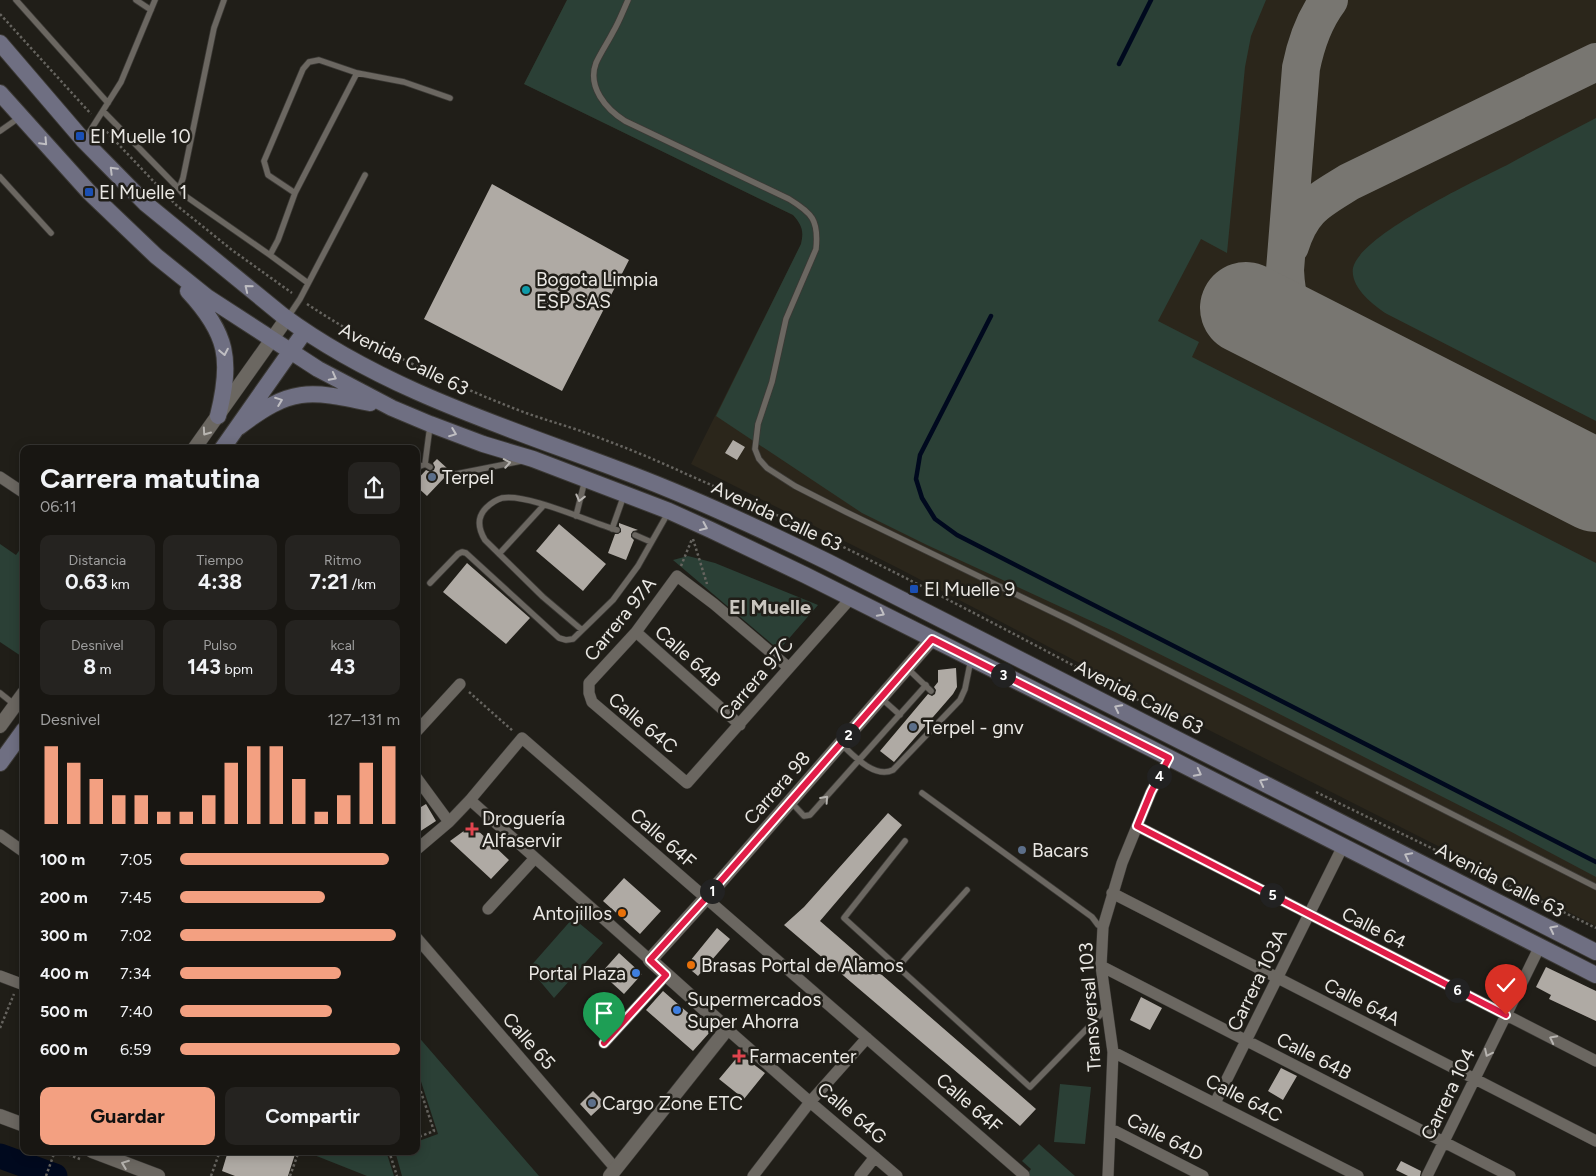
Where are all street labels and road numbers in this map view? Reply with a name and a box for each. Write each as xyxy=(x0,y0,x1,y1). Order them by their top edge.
street label: Avenida Calle 63 xyxy=(336,318,472,400)
street label: Avenida Calle 63 xyxy=(708,476,846,556)
street label: Carrera 97A xyxy=(579,572,661,666)
street label: Calle 64B xyxy=(650,620,726,692)
street label: Carrera 97C xyxy=(714,633,798,725)
street label: Avenida Calle 63 xyxy=(1071,655,1207,739)
street label: Calle 64C xyxy=(604,687,682,759)
street label: Carrera 98 xyxy=(739,747,815,829)
street label: Calle 64F xyxy=(625,803,701,873)
street label: Avenida Calle 63 xyxy=(1432,838,1568,922)
street label: Calle 64 xyxy=(1338,902,1410,954)
street label: Carrera 103A xyxy=(1222,925,1292,1035)
street label: Transversal 103 xyxy=(1074,942,1106,1072)
street label: Calle 64A xyxy=(1320,973,1404,1031)
street label: Calle 65 xyxy=(498,1008,560,1074)
street label: Calle 64B xyxy=(1273,1027,1355,1085)
street label: Carrera 104 xyxy=(1416,1044,1480,1144)
street label: Calle 64F xyxy=(931,1068,1007,1138)
street label: Calle 64C xyxy=(1202,1069,1286,1127)
street label: Calle 64G xyxy=(813,1077,891,1149)
street label: Calle 64D xyxy=(1123,1108,1207,1166)

